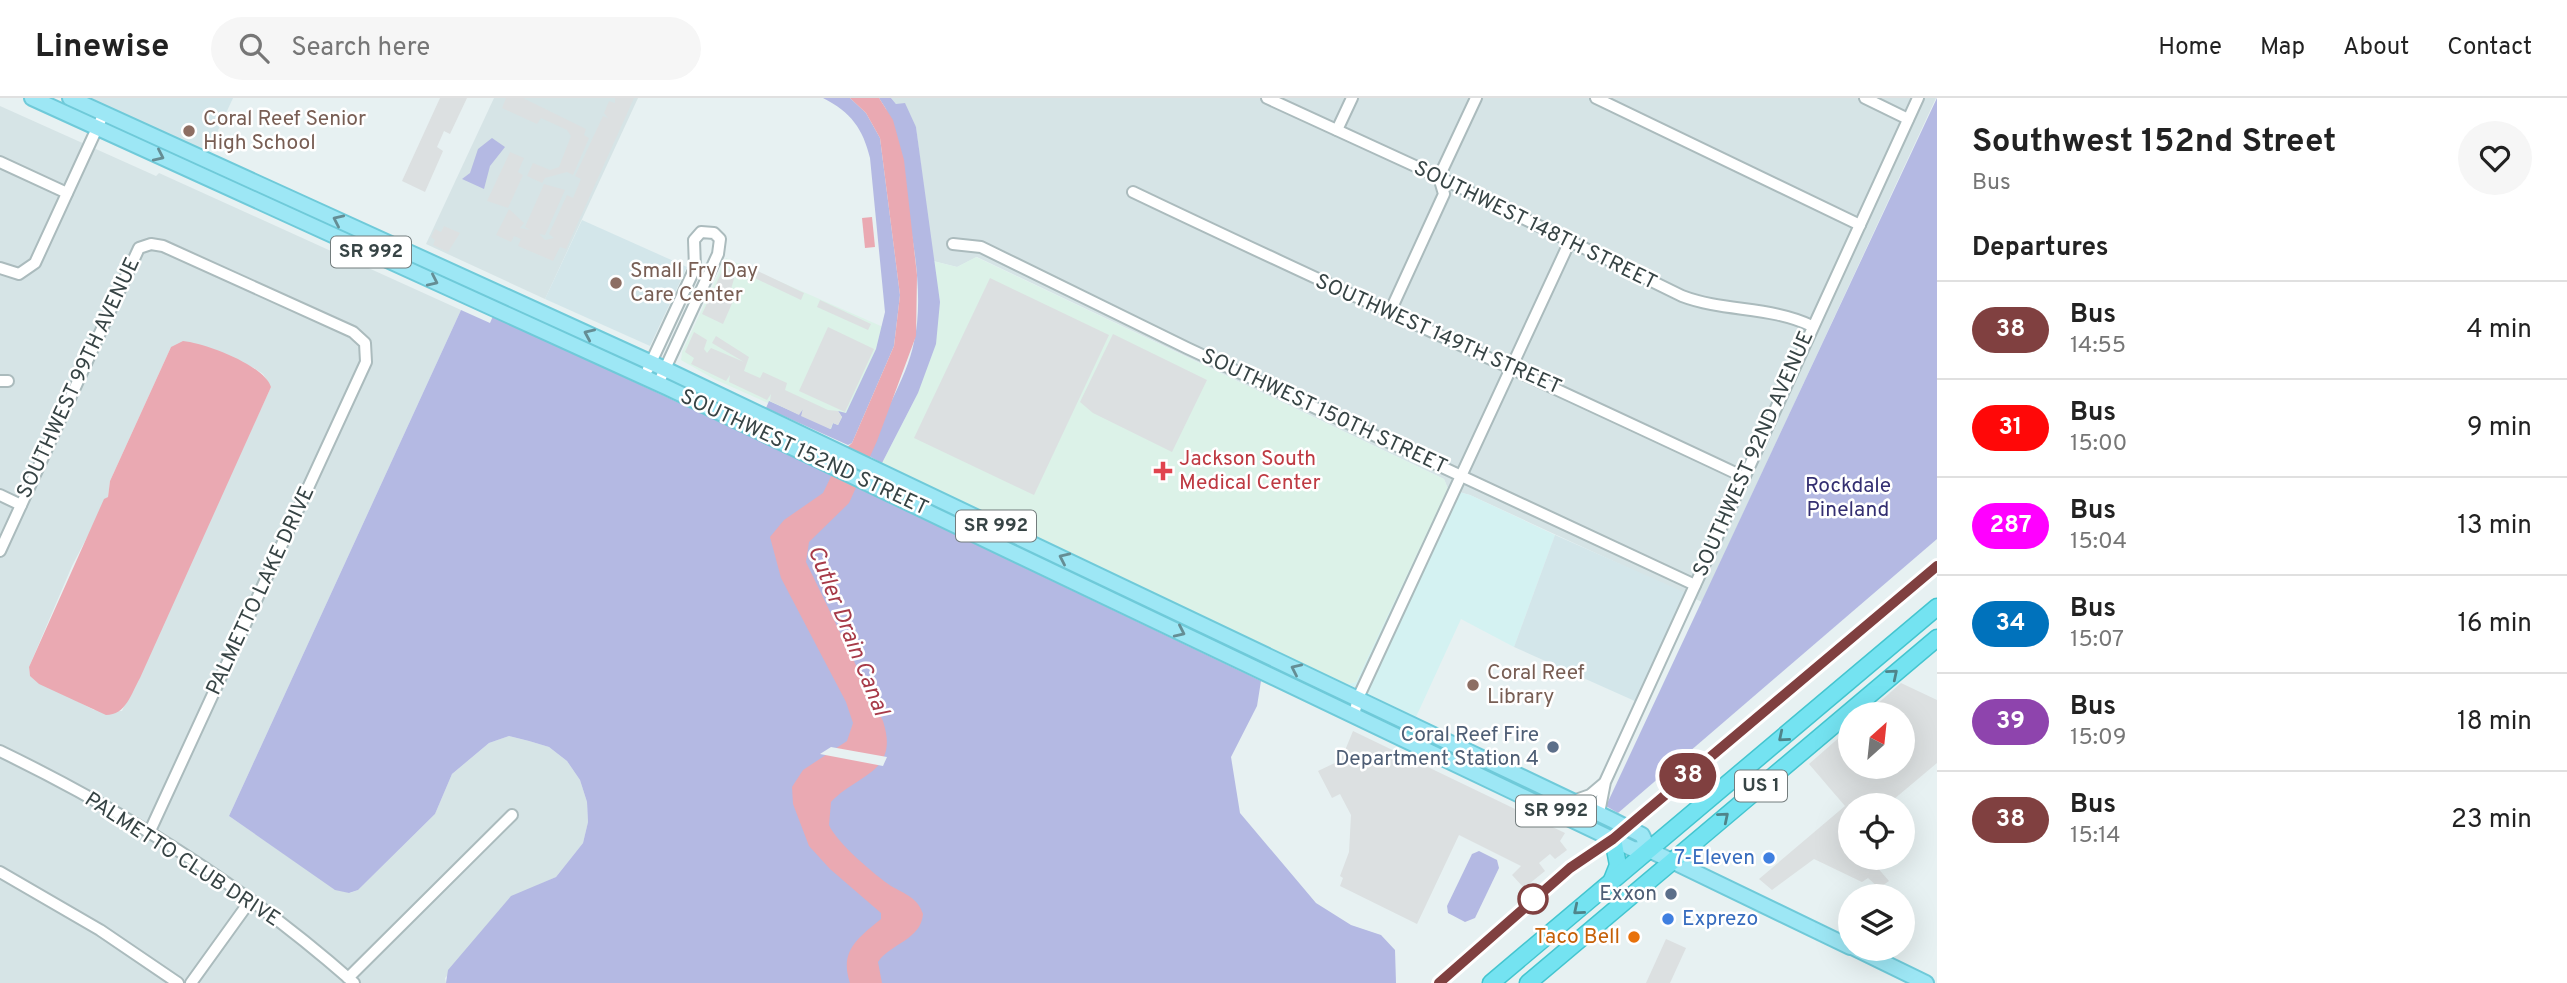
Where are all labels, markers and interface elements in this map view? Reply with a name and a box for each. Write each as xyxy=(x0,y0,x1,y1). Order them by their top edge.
search box xyxy=(211,17,701,80)
text: Linewise xyxy=(35,27,169,69)
icon: search xyxy=(235,29,273,67)
text: Search here xyxy=(291,32,430,65)
text: Home xyxy=(2158,33,2222,63)
text: Map xyxy=(2260,33,2305,63)
text: About xyxy=(2343,33,2409,63)
text: Contact xyxy=(2447,33,2532,63)
place label: Coral Reef Senior High School xyxy=(203,106,366,157)
button: heart xyxy=(2458,121,2532,195)
text: Southwest 152nd Street xyxy=(1972,122,2336,164)
marker: Coral Reef Senior High School xyxy=(181,123,197,139)
one-way arrow xyxy=(152,148,164,162)
street label: SOUTHWEST 148TH STREET xyxy=(1409,155,1661,297)
text: Bus xyxy=(1972,169,2011,198)
one-way arrow xyxy=(333,214,345,228)
text: Departures xyxy=(1972,232,2109,265)
road number: SR 992 xyxy=(331,236,411,268)
street label: SOUTHWEST 99TH AVENUE xyxy=(11,253,147,503)
place label: Small Fry Day Care Center xyxy=(630,258,758,309)
street label: SOUTHWEST 149TH STREET xyxy=(1311,268,1565,402)
one-way arrow xyxy=(426,273,438,287)
marker: Small Fry Day Care Center xyxy=(608,275,624,291)
text: Bus xyxy=(2070,299,2116,332)
text: 4 min xyxy=(2466,314,2532,347)
text: 38 xyxy=(1996,315,2025,345)
street label: SOUTHWEST 92ND AVENUE xyxy=(1688,327,1820,581)
one-way arrow xyxy=(584,328,596,342)
text: 14:55 xyxy=(2070,332,2126,361)
street label: SOUTHWEST 150TH STREET xyxy=(1197,343,1451,481)
street label: SOUTHWEST 152ND STREET xyxy=(676,384,932,522)
text: Bus xyxy=(2070,397,2116,430)
text: 9 min xyxy=(2467,412,2532,445)
text: 31 xyxy=(1999,413,2022,443)
text: 15:00 xyxy=(2070,430,2127,459)
place label: Jackson South Medical Center xyxy=(1179,446,1321,497)
marker: Jackson South Medical Center xyxy=(1153,461,1173,481)
park label: Rockdale Pineland xyxy=(1805,473,1891,524)
street label: PALMETTO LAKE DRIVE xyxy=(201,482,321,700)
text: Bus xyxy=(2070,495,2116,528)
road number: SR 992 xyxy=(956,510,1036,542)
text: 13 min xyxy=(2457,510,2532,543)
text: 287 xyxy=(1989,511,2032,541)
text: 15:04 xyxy=(2070,528,2127,557)
water label: Cutler Drain Canal xyxy=(800,541,895,722)
one-way arrow xyxy=(1059,553,1071,567)
text: Bus xyxy=(2070,593,2116,626)
text: 16 min xyxy=(2457,608,2532,641)
text: 34 xyxy=(1996,609,2025,639)
one-way arrow xyxy=(1173,624,1185,638)
text: 15:07 xyxy=(2070,626,2124,655)
place label: Coral Reef Library xyxy=(1487,660,1585,711)
one-way arrow xyxy=(1291,663,1303,677)
one-way arrow xyxy=(1886,670,1898,683)
marker: Coral Reef Library xyxy=(1465,677,1481,693)
text: Bus xyxy=(2070,691,2116,724)
north arrow xyxy=(1838,702,1914,779)
map controls xyxy=(1838,702,1915,961)
text: 18 min xyxy=(2457,706,2532,739)
text: 39 xyxy=(1996,707,2025,737)
place label: Coral Reef Fire Department Station 4 xyxy=(1335,722,1539,773)
text: 15:09 xyxy=(2070,724,2127,753)
one-way arrow xyxy=(1778,729,1791,741)
marker: Coral Reef Fire Department Station 4 xyxy=(1545,739,1561,755)
line badge: 38 xyxy=(1656,753,1720,799)
text: 38 xyxy=(1673,761,1703,791)
road number: US 1 xyxy=(1735,771,1787,802)
street label: PALMETTO CLUB DRIVE xyxy=(79,787,285,933)
text: Bus xyxy=(2070,789,2116,822)
button: locate xyxy=(1838,793,1915,870)
road number: SR 992 xyxy=(1516,796,1596,826)
text: 23 min xyxy=(2451,804,2532,837)
text: 38 xyxy=(1996,805,2025,835)
one-way arrow xyxy=(1716,813,1729,825)
text: 15:14 xyxy=(2070,822,2120,851)
place label: 7-Eleven xyxy=(1674,845,1755,872)
marker: 7-Eleven xyxy=(1761,850,1777,866)
place label: Exxon xyxy=(1599,881,1657,908)
unlabelled marker xyxy=(1518,884,1548,914)
button: layers xyxy=(1838,884,1915,961)
marker: Exxon xyxy=(1663,886,1679,902)
one-way arrow xyxy=(1573,902,1586,914)
place label: Exprezo xyxy=(1682,906,1758,933)
marker: Exprezo xyxy=(1660,911,1676,927)
place label: Taco Bell xyxy=(1534,924,1620,951)
marker: Taco Bell xyxy=(1626,929,1642,945)

